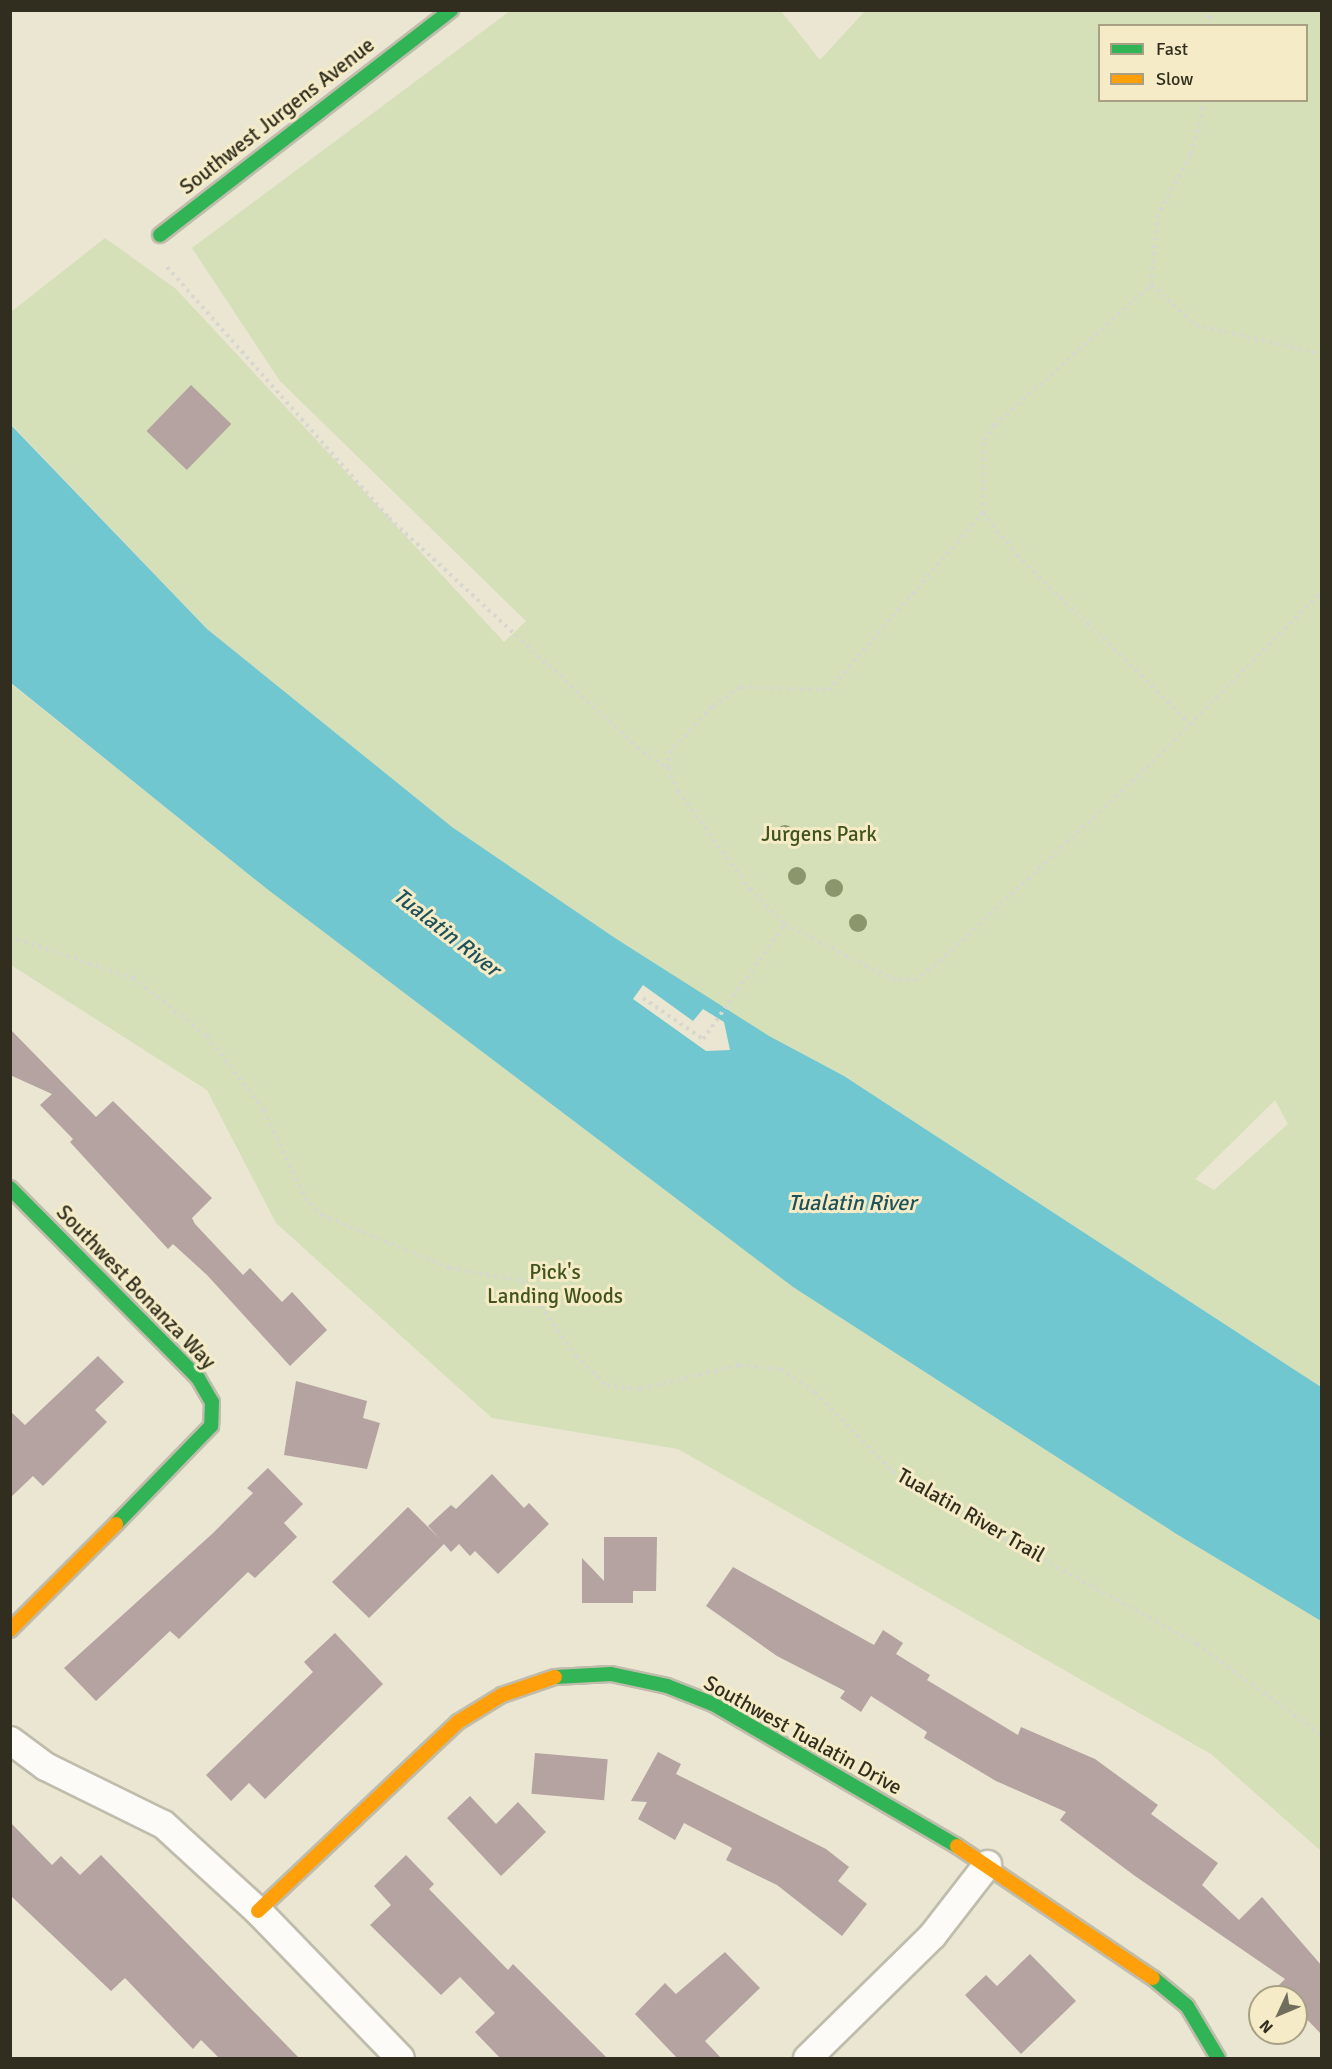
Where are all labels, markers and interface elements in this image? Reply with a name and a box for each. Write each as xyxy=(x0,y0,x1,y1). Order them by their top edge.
legend xyxy=(1098,24,1308,102)
street label: Southwest Jurgens Avenue xyxy=(175,32,379,200)
text: Fast xyxy=(1156,38,1188,60)
text: Slow xyxy=(1156,68,1193,90)
park label: Jurgens Park xyxy=(761,821,877,847)
water label: Tualatin River xyxy=(388,882,506,982)
water label: Tualatin River xyxy=(788,1190,916,1216)
street label: Southwest Bonanza Way xyxy=(51,1200,221,1374)
park label: Pick's Landing Woods xyxy=(487,1259,623,1309)
street label: Tualatin River Trail xyxy=(893,1463,1049,1567)
street label: Southwest Tualatin Drive xyxy=(700,1670,906,1800)
north arrow xyxy=(1248,1985,1308,2045)
text: N xyxy=(1255,2015,1278,2037)

